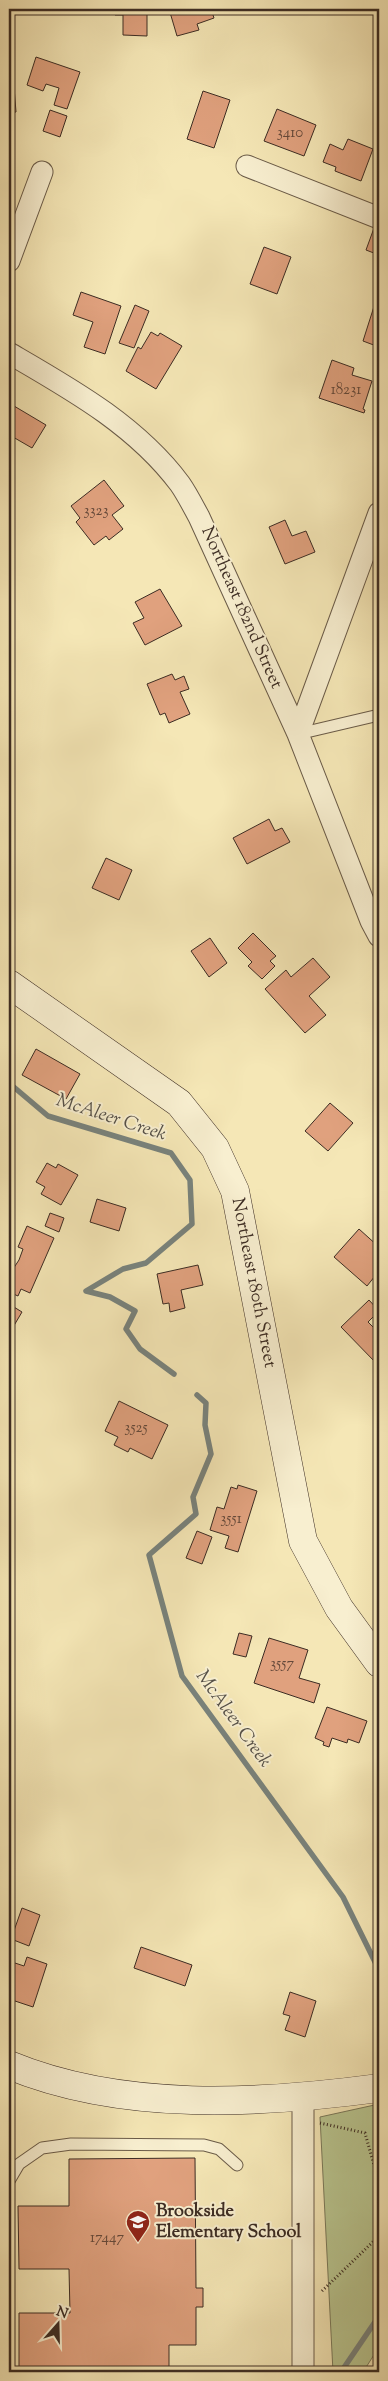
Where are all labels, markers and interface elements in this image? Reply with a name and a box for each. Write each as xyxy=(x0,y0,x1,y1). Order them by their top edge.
house number: 3410 xyxy=(277,123,303,144)
house number: 18231 xyxy=(331,380,361,401)
house number: 3323 xyxy=(83,501,109,522)
street label: Northeast 182nd Street xyxy=(193,523,289,693)
water label: McAleer Creek xyxy=(52,1087,170,1149)
street label: Northeast 180th Street xyxy=(224,1196,282,1370)
house number: 3525 xyxy=(124,1418,148,1439)
house number: 3551 xyxy=(220,1509,242,1530)
house number: 3557 xyxy=(270,1654,294,1675)
water label: McAleer Creek xyxy=(188,1665,278,1774)
place label: Brookside Elementary School xyxy=(156,2199,302,2246)
school or university icon: Brookside Elementary School xyxy=(125,2209,151,2243)
house number: 17447 xyxy=(90,2228,125,2249)
north arrow xyxy=(32,2298,82,2348)
text: N xyxy=(53,2302,70,2325)

